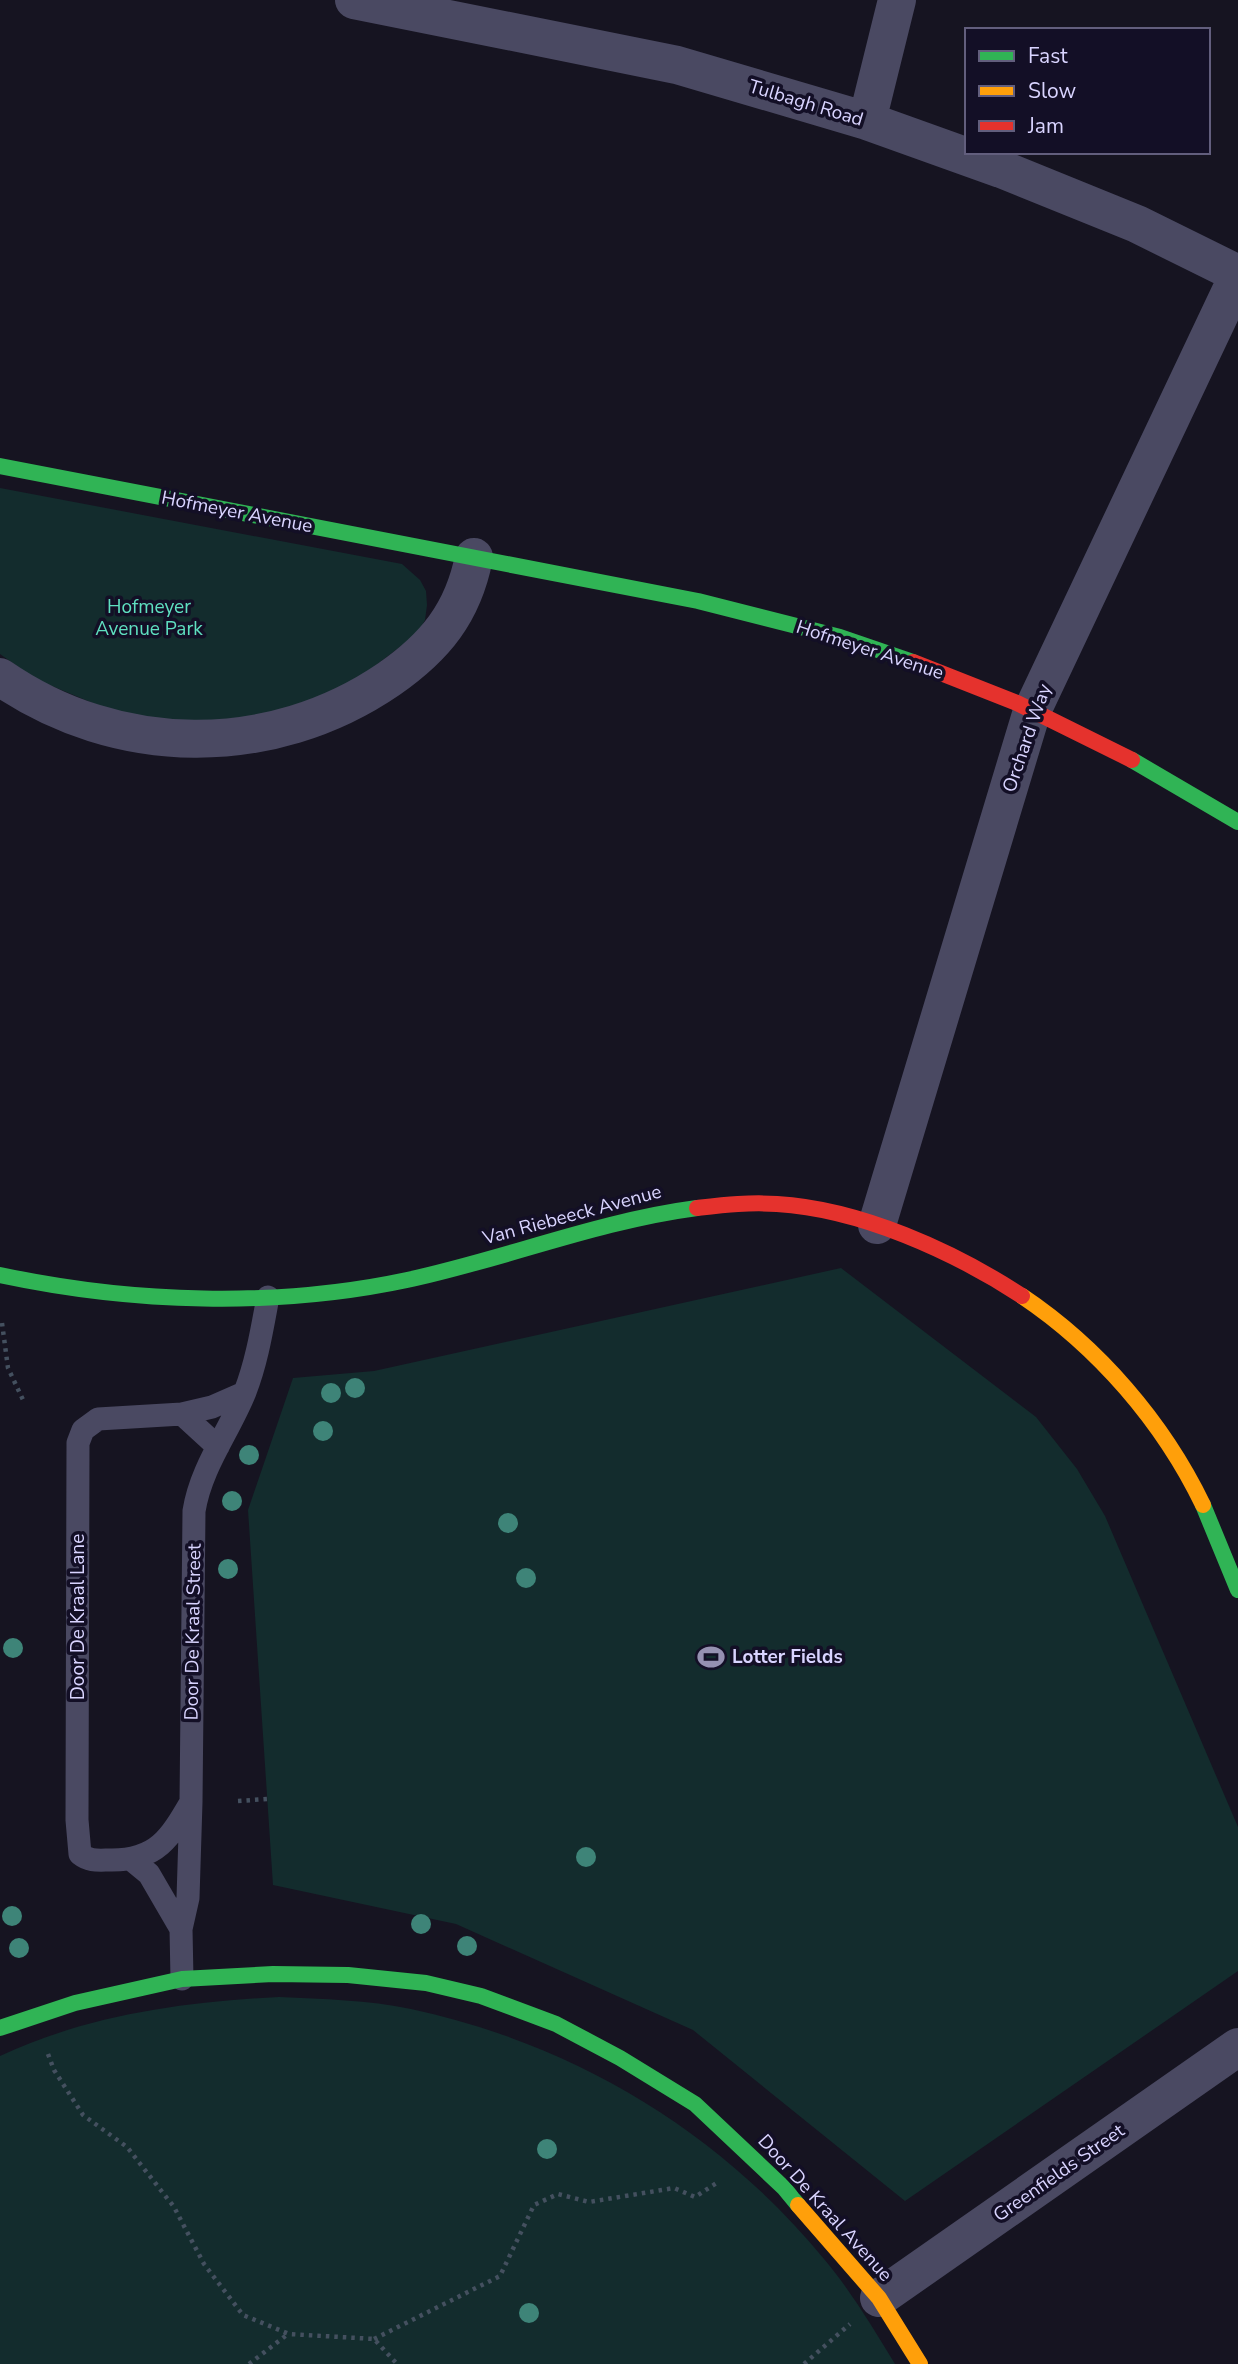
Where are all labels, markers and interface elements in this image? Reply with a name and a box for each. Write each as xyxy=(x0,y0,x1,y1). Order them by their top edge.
legend xyxy=(965,28,1210,154)
text: Fast xyxy=(1028,42,1068,70)
street label: Tulbagh Road xyxy=(746,73,866,133)
text: Slow xyxy=(1028,77,1077,105)
text: Jam xyxy=(1027,112,1064,140)
street label: Hofmeyer Avenue xyxy=(159,485,315,539)
park label: Hofmeyer Avenue Park xyxy=(95,594,203,642)
street label: Hofmeyer Avenue xyxy=(793,614,947,686)
street label: Orchard Way xyxy=(996,680,1058,796)
street label: Van Riebeeck Avenue xyxy=(479,1179,664,1252)
street label: Door De Kraal Lane xyxy=(65,1534,91,1700)
street label: Door De Kraal Street xyxy=(178,1543,208,1721)
sports icon: Lotter Fields xyxy=(696,1642,726,1672)
place label: Lotter Fields xyxy=(732,1644,843,1670)
street label: Greenfields Street xyxy=(988,2118,1130,2228)
street label: Door De Kraal Avenue xyxy=(752,2129,898,2287)

